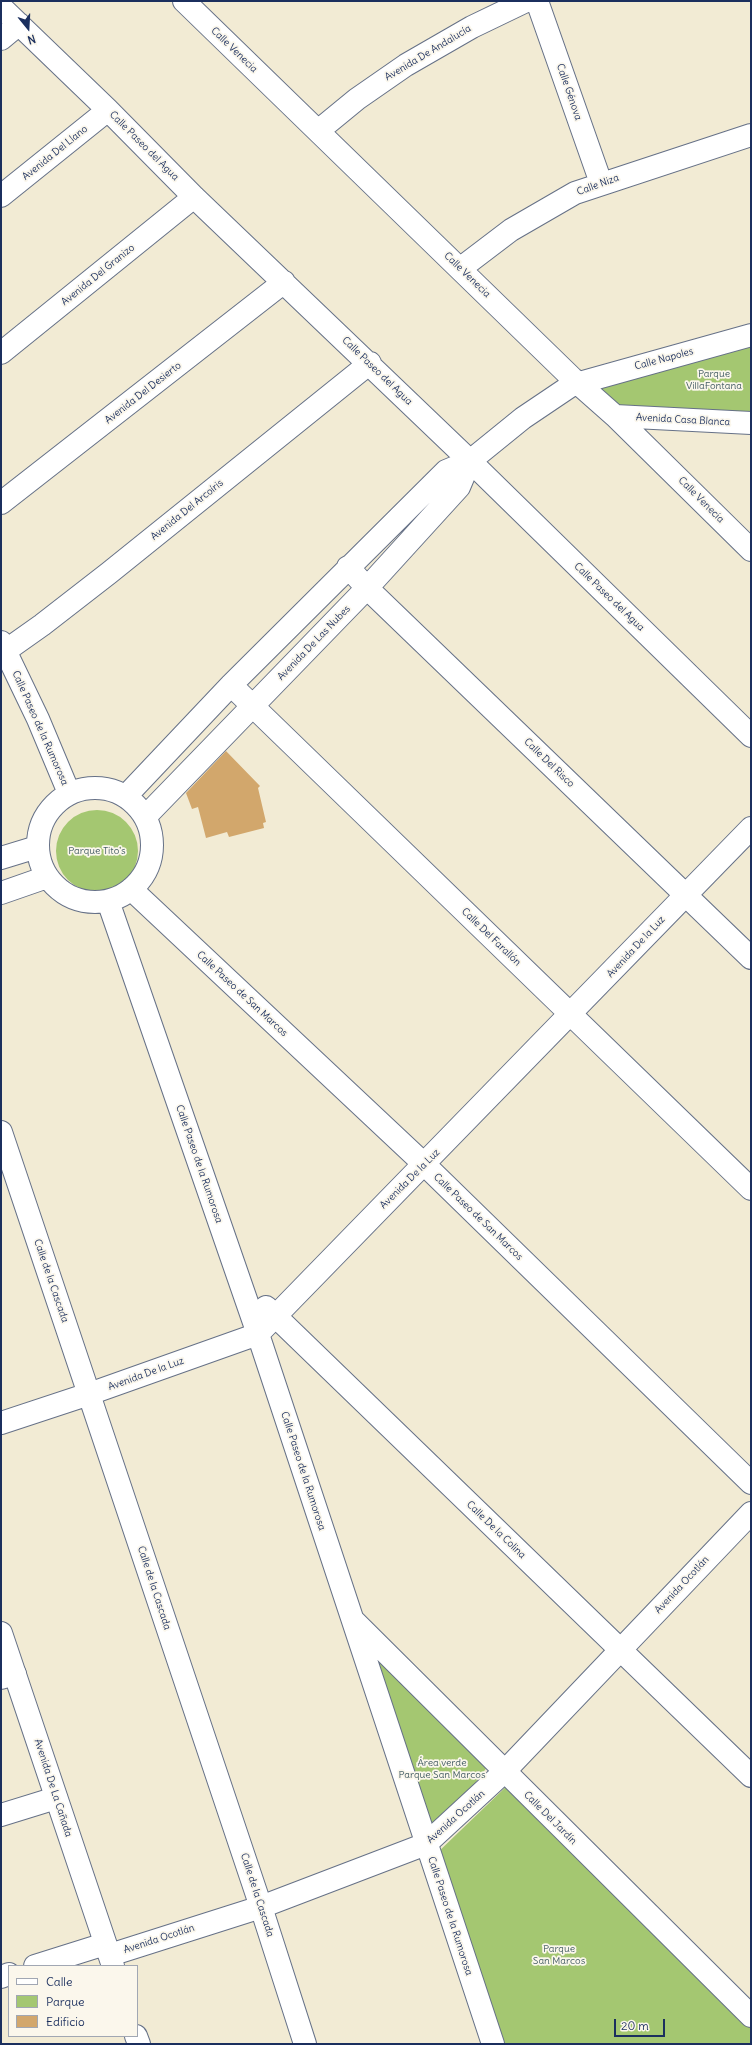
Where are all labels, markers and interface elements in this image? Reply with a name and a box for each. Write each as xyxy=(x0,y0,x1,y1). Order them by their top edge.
north arrow xyxy=(8,8,48,48)
street label: Avenida De Andalucía xyxy=(383,23,473,83)
street label: Calle Venecia xyxy=(208,25,260,75)
text: N xyxy=(26,32,37,47)
street label: Calle Génova xyxy=(554,62,584,122)
street label: Calle Paseo del Agua xyxy=(107,109,181,183)
street label: Avenida Del Llano xyxy=(20,123,90,183)
street label: Calle Niza xyxy=(575,172,621,198)
street label: Avenida Del Granizo xyxy=(59,242,137,308)
street label: Calle Venecia xyxy=(441,250,493,300)
street label: Calle Paseo del Agua xyxy=(339,334,415,408)
street label: Calle Napoles xyxy=(633,345,695,373)
street label: Avenida Del Desierto xyxy=(102,360,184,426)
park label: Parque VillaFontana xyxy=(686,368,742,392)
street label: Avenida Casa Blanca xyxy=(636,412,730,428)
street label: Calle Venecia xyxy=(676,475,726,525)
street label: Avenida Del Arcoíris xyxy=(148,477,226,543)
street label: Calle Paseo del Agua xyxy=(571,560,647,634)
street label: Avenida De Las Nubes xyxy=(275,603,353,683)
street label: Calle Paseo de la Rumorosa xyxy=(9,669,71,787)
street label: Calle Del Risco xyxy=(521,736,577,790)
park label: Parque Tito's xyxy=(68,845,126,857)
street label: Calle Del Farallón xyxy=(459,906,523,968)
street label: Avenida De la Luz xyxy=(604,914,668,980)
street label: Calle Paseo de San Marcos xyxy=(194,949,290,1039)
street label: Calle Paseo de la Rumorosa xyxy=(173,1103,225,1225)
street label: Avenida De la Luz xyxy=(378,1147,442,1211)
street label: Calle Paseo de San Marcos xyxy=(431,1171,525,1263)
street label: Calle de la Cascada xyxy=(31,1238,71,1324)
street label: Avenida De la Luz xyxy=(106,1355,186,1393)
street label: Calle Paseo de la Rumorosa xyxy=(278,1410,328,1532)
street label: Calle De la Colina xyxy=(464,1499,528,1561)
street label: Calle de la Cascada xyxy=(135,1545,173,1631)
street label: Avenida Ocotlán xyxy=(652,1554,712,1616)
street label: Avenida De La Cañada xyxy=(32,1738,74,1838)
park label: Área verde Parque San Marcos xyxy=(399,1757,485,1780)
street label: Avenida Ocotlán xyxy=(424,1788,488,1846)
street label: Calle Del Jardín xyxy=(521,1789,579,1847)
street label: Calle de la Cascada xyxy=(238,1852,276,1938)
street label: Calle Paseo de la Rumorosa xyxy=(425,1855,475,1977)
street label: Avenida Ocotlán xyxy=(122,1922,196,1956)
park label: Parque San Marcos xyxy=(533,1943,585,1966)
legend xyxy=(8,1965,138,2037)
text: Calle xyxy=(46,1974,73,1989)
text: Parque xyxy=(46,1994,85,2009)
scale bar xyxy=(616,2011,667,2037)
text: Edificio xyxy=(46,2014,85,2029)
text: 20 m xyxy=(621,2018,649,2033)

